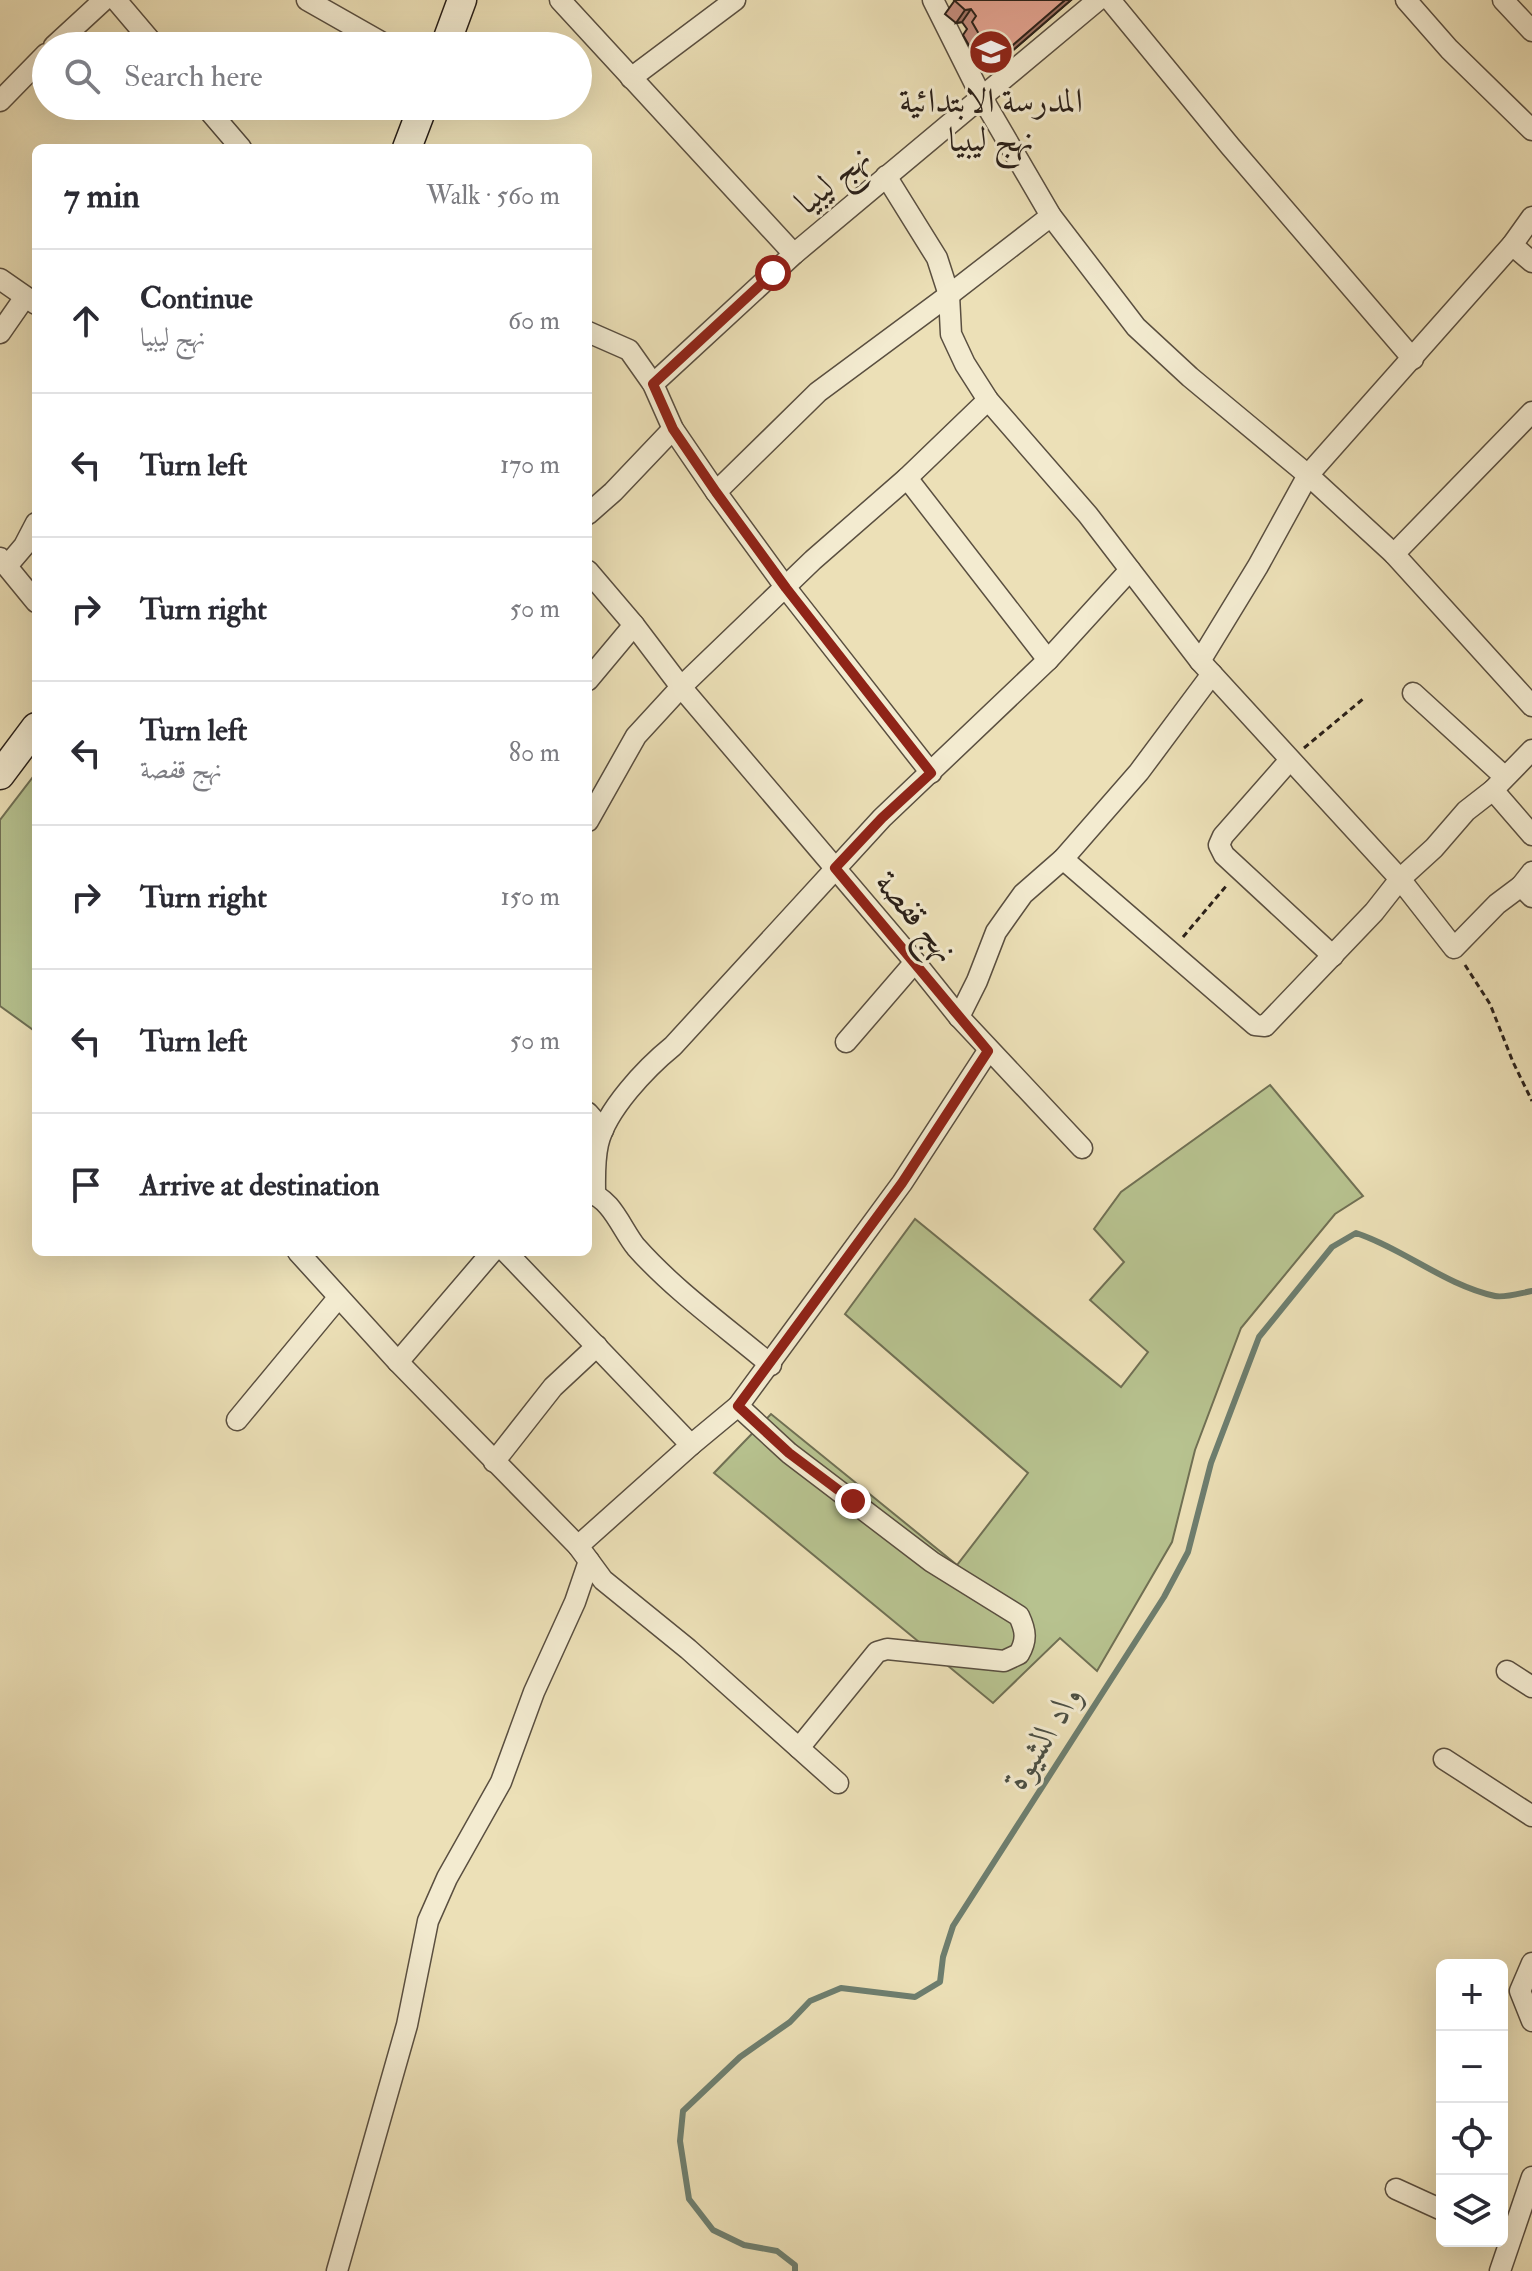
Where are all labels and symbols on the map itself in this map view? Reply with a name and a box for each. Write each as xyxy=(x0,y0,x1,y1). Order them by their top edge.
school or university icon: المدرسة الابتدائية نهج ليبيا xyxy=(967,28,1015,76)
place label: المدرسة الابتدائية نهج ليبيا xyxy=(899,80,1083,170)
street label: نهج ليبيا xyxy=(786,136,885,230)
route start xyxy=(755,255,791,291)
street label: نهج قفصة xyxy=(859,862,967,977)
route end xyxy=(835,1483,871,1519)
water label: واد الشيوة xyxy=(993,1676,1093,1799)

